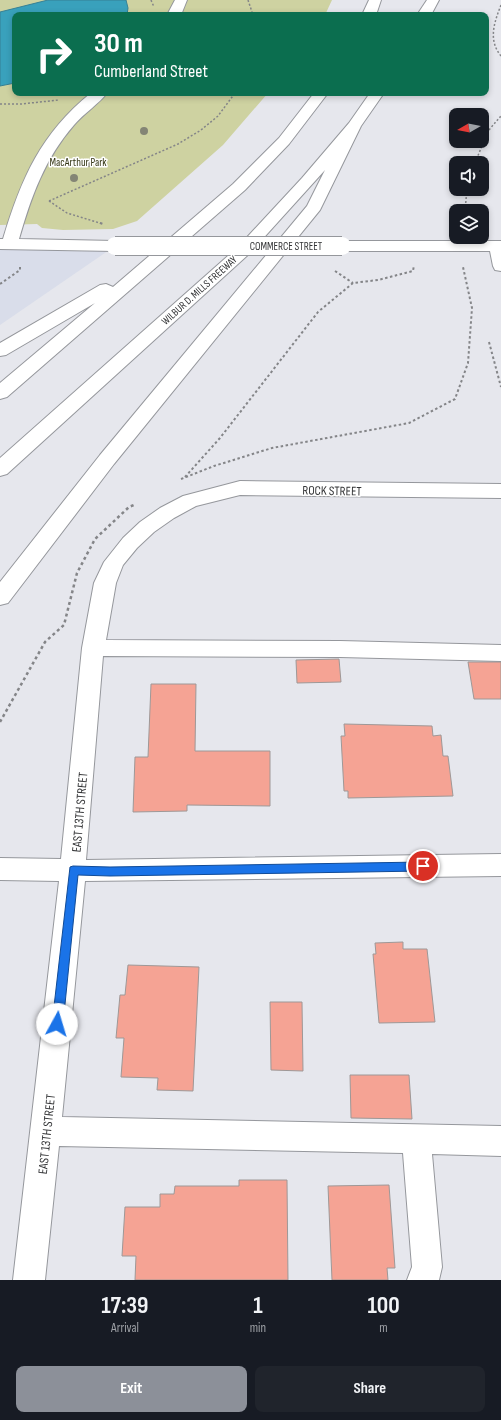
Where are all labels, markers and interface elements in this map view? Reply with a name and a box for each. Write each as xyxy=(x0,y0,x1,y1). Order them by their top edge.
text: 30 m xyxy=(94,27,143,60)
icon: right xyxy=(28,28,80,80)
text: Cumberland Street xyxy=(94,61,208,82)
north arrow xyxy=(449,108,489,148)
map controls xyxy=(449,108,489,244)
park label: MacArthur Park xyxy=(49,156,107,169)
button: sound xyxy=(449,156,489,196)
button: layers xyxy=(449,204,489,244)
street label: COMMERCE STREET xyxy=(250,240,323,253)
street label: WILBUR D. MILLS FREEWAY xyxy=(159,253,240,328)
street label: ROCK STREET xyxy=(302,482,362,500)
street label: EAST 13TH STREET xyxy=(69,771,91,853)
pin xyxy=(406,849,440,883)
icon: arrive xyxy=(412,855,434,877)
position arrow xyxy=(36,1003,78,1045)
street label: EAST 13TH STREET xyxy=(35,1093,59,1175)
text: 17:39 xyxy=(101,1291,148,1320)
text: 1 xyxy=(253,1291,263,1320)
text: 100 xyxy=(367,1291,400,1320)
text: Arrival xyxy=(111,1320,139,1336)
text: min xyxy=(250,1320,266,1336)
text: m xyxy=(379,1320,388,1336)
button: Exit xyxy=(16,1366,247,1412)
button: Share xyxy=(255,1366,485,1412)

